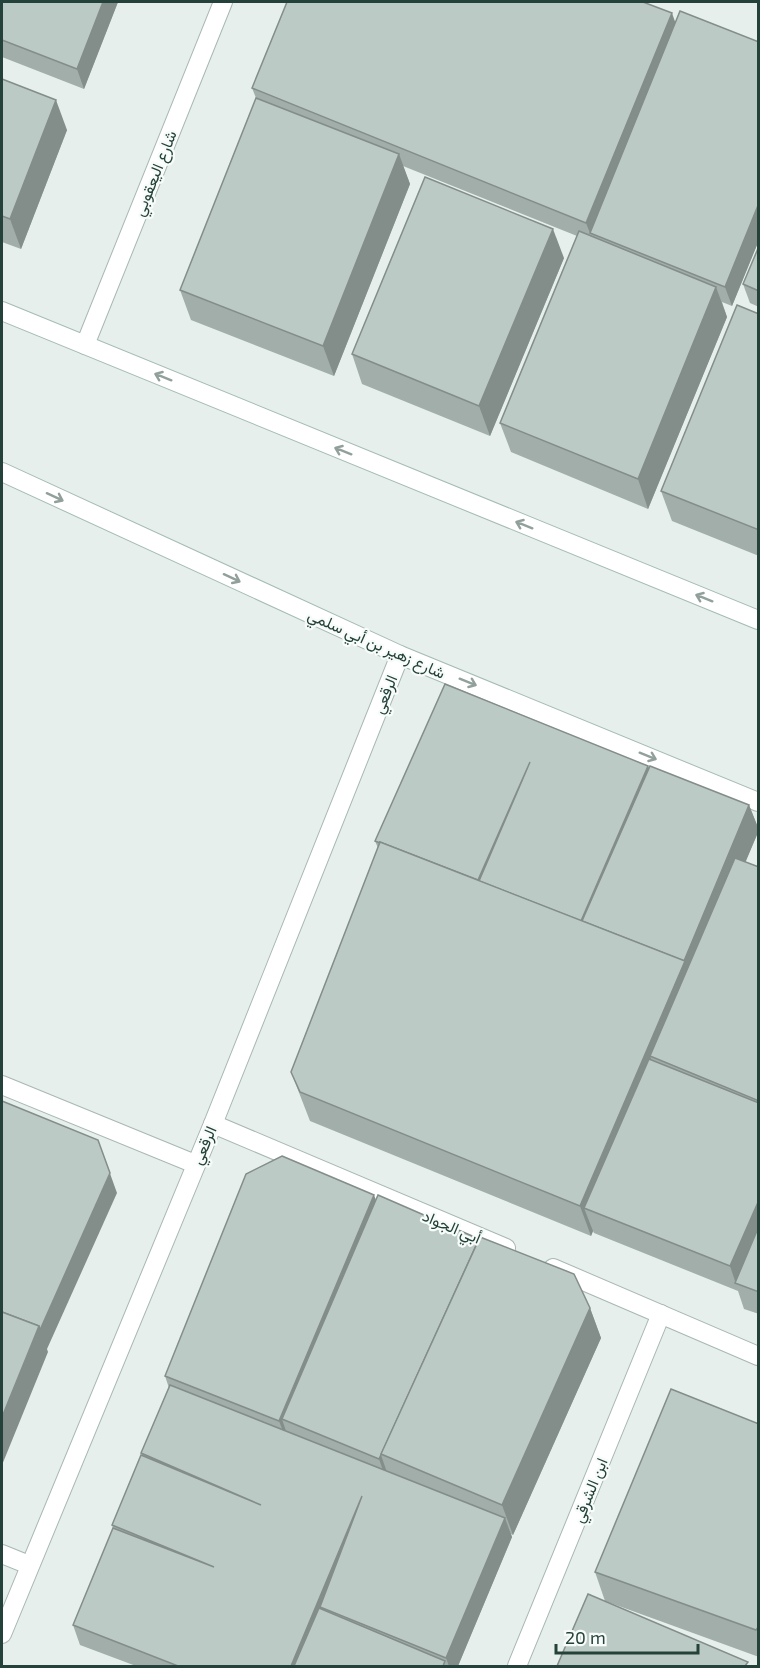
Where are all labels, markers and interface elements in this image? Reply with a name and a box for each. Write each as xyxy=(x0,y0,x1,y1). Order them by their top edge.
street label: شارع اليعقوبي xyxy=(128,127,184,220)
one-way arrow xyxy=(154,371,172,382)
one-way arrow xyxy=(335,445,353,456)
one-way arrow xyxy=(45,491,63,503)
one-way arrow xyxy=(515,519,534,530)
one-way arrow xyxy=(223,573,241,584)
one-way arrow xyxy=(696,592,714,603)
street label: شارع زهير بن أبي سلمي xyxy=(303,604,449,686)
street label: الرقعي xyxy=(368,672,405,718)
one-way arrow xyxy=(458,677,476,688)
one-way arrow xyxy=(638,751,657,762)
street label: الرقعي xyxy=(186,1123,224,1169)
street label: أبي الجواد xyxy=(418,1205,484,1251)
street label: ابن الشرقي xyxy=(567,1455,615,1527)
scale bar xyxy=(556,1617,698,1655)
text: 20 m xyxy=(565,1626,606,1648)

